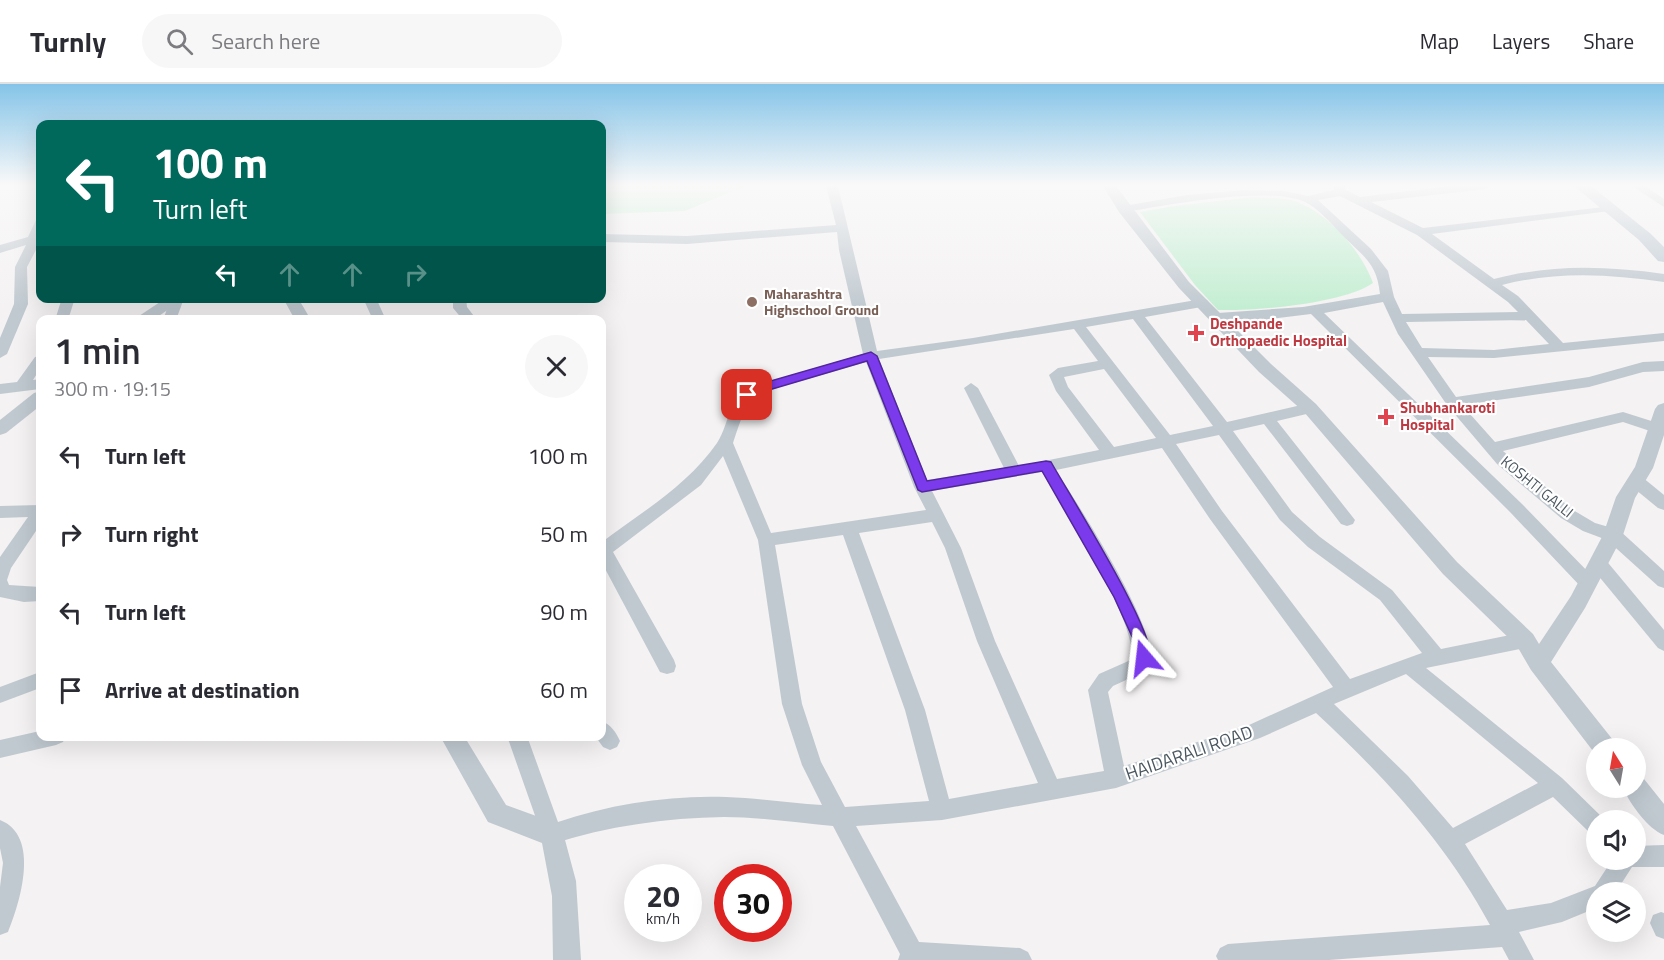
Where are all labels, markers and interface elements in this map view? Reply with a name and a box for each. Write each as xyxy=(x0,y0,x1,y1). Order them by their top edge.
search box xyxy=(142,14,562,68)
text: Turnly xyxy=(30,20,106,63)
text: Search here xyxy=(211,24,320,58)
icon: search xyxy=(163,25,196,58)
text: Map xyxy=(1420,25,1459,57)
text: Layers xyxy=(1492,25,1550,57)
text: Share xyxy=(1583,25,1634,57)
text: 100 m xyxy=(153,130,268,194)
icon: left xyxy=(54,144,132,222)
text: Turn left xyxy=(153,188,247,229)
icon: left xyxy=(210,258,243,291)
icon: ahead xyxy=(273,258,306,291)
icon: ahead xyxy=(336,258,369,291)
icon: right xyxy=(399,258,432,291)
place label: Maharashtra Highschool Ground xyxy=(764,283,879,320)
marker: Maharashtra Highschool Ground xyxy=(745,295,759,309)
place label: Deshpande Orthopaedic Hospital xyxy=(1210,312,1347,352)
text: 1 min xyxy=(54,323,141,378)
marker: Deshpande Orthopaedic Hospital xyxy=(1187,324,1205,342)
button: close xyxy=(525,335,588,398)
pin xyxy=(721,369,772,420)
text: 300 m · 19:15 xyxy=(54,373,171,404)
icon: arrive xyxy=(730,378,763,411)
place label: Shubhankaroti Hospital xyxy=(1400,396,1495,436)
marker: Shubhankaroti Hospital xyxy=(1377,408,1395,426)
text: Turn left xyxy=(105,439,186,473)
text: 100 m xyxy=(528,439,588,473)
icon: left xyxy=(54,440,87,473)
street label: KOSHTI GALLI xyxy=(1496,450,1579,523)
text: Turn right xyxy=(105,517,199,551)
text: 50 m xyxy=(540,517,588,551)
icon: right xyxy=(54,518,87,551)
text: Turn left xyxy=(105,595,186,629)
text: 90 m xyxy=(540,595,588,629)
icon: left xyxy=(54,596,87,629)
position arrow xyxy=(1112,626,1176,690)
text: Arrive at destination xyxy=(105,673,300,707)
text: 60 m xyxy=(540,673,588,707)
icon: arrive xyxy=(54,674,87,707)
street label: HAIDARALI ROAD xyxy=(1121,718,1256,787)
north arrow xyxy=(1586,738,1646,798)
map controls xyxy=(1586,738,1646,942)
button: sound xyxy=(1586,810,1646,870)
speed limit sign: 30 xyxy=(714,864,792,942)
text: 20 xyxy=(646,873,680,919)
button: layers xyxy=(1586,882,1646,942)
text: km/h xyxy=(646,907,680,930)

